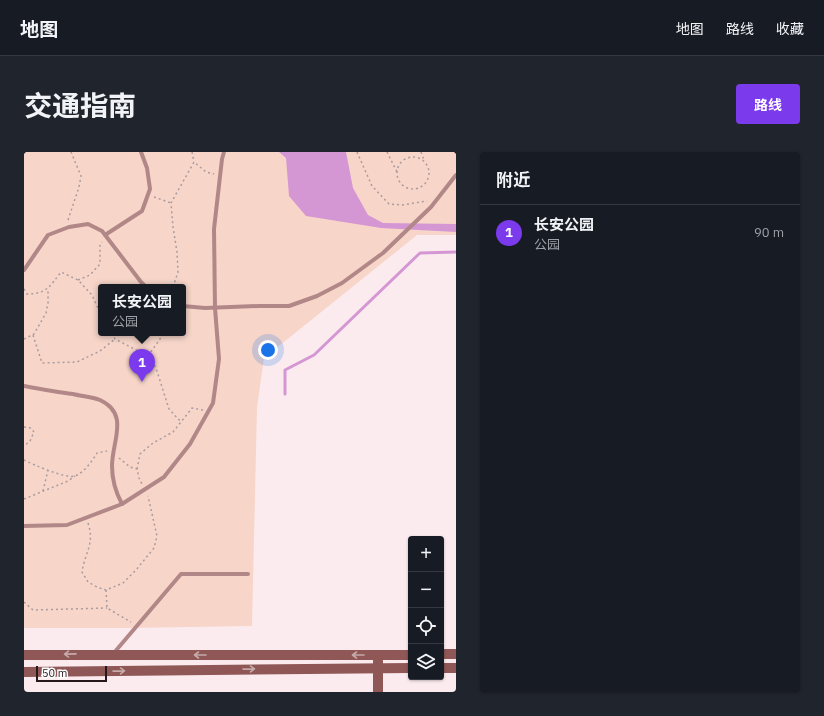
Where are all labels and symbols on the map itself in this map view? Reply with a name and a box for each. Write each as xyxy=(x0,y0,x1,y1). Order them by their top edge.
your location xyxy=(258,340,278,360)
pin: 1 xyxy=(129,349,155,382)
one-way arrow xyxy=(64,650,77,658)
one-way arrow xyxy=(194,651,207,658)
one-way arrow xyxy=(352,651,365,659)
scale bar xyxy=(36,664,107,683)
one-way arrow xyxy=(242,665,255,673)
one-way arrow xyxy=(112,667,125,675)

